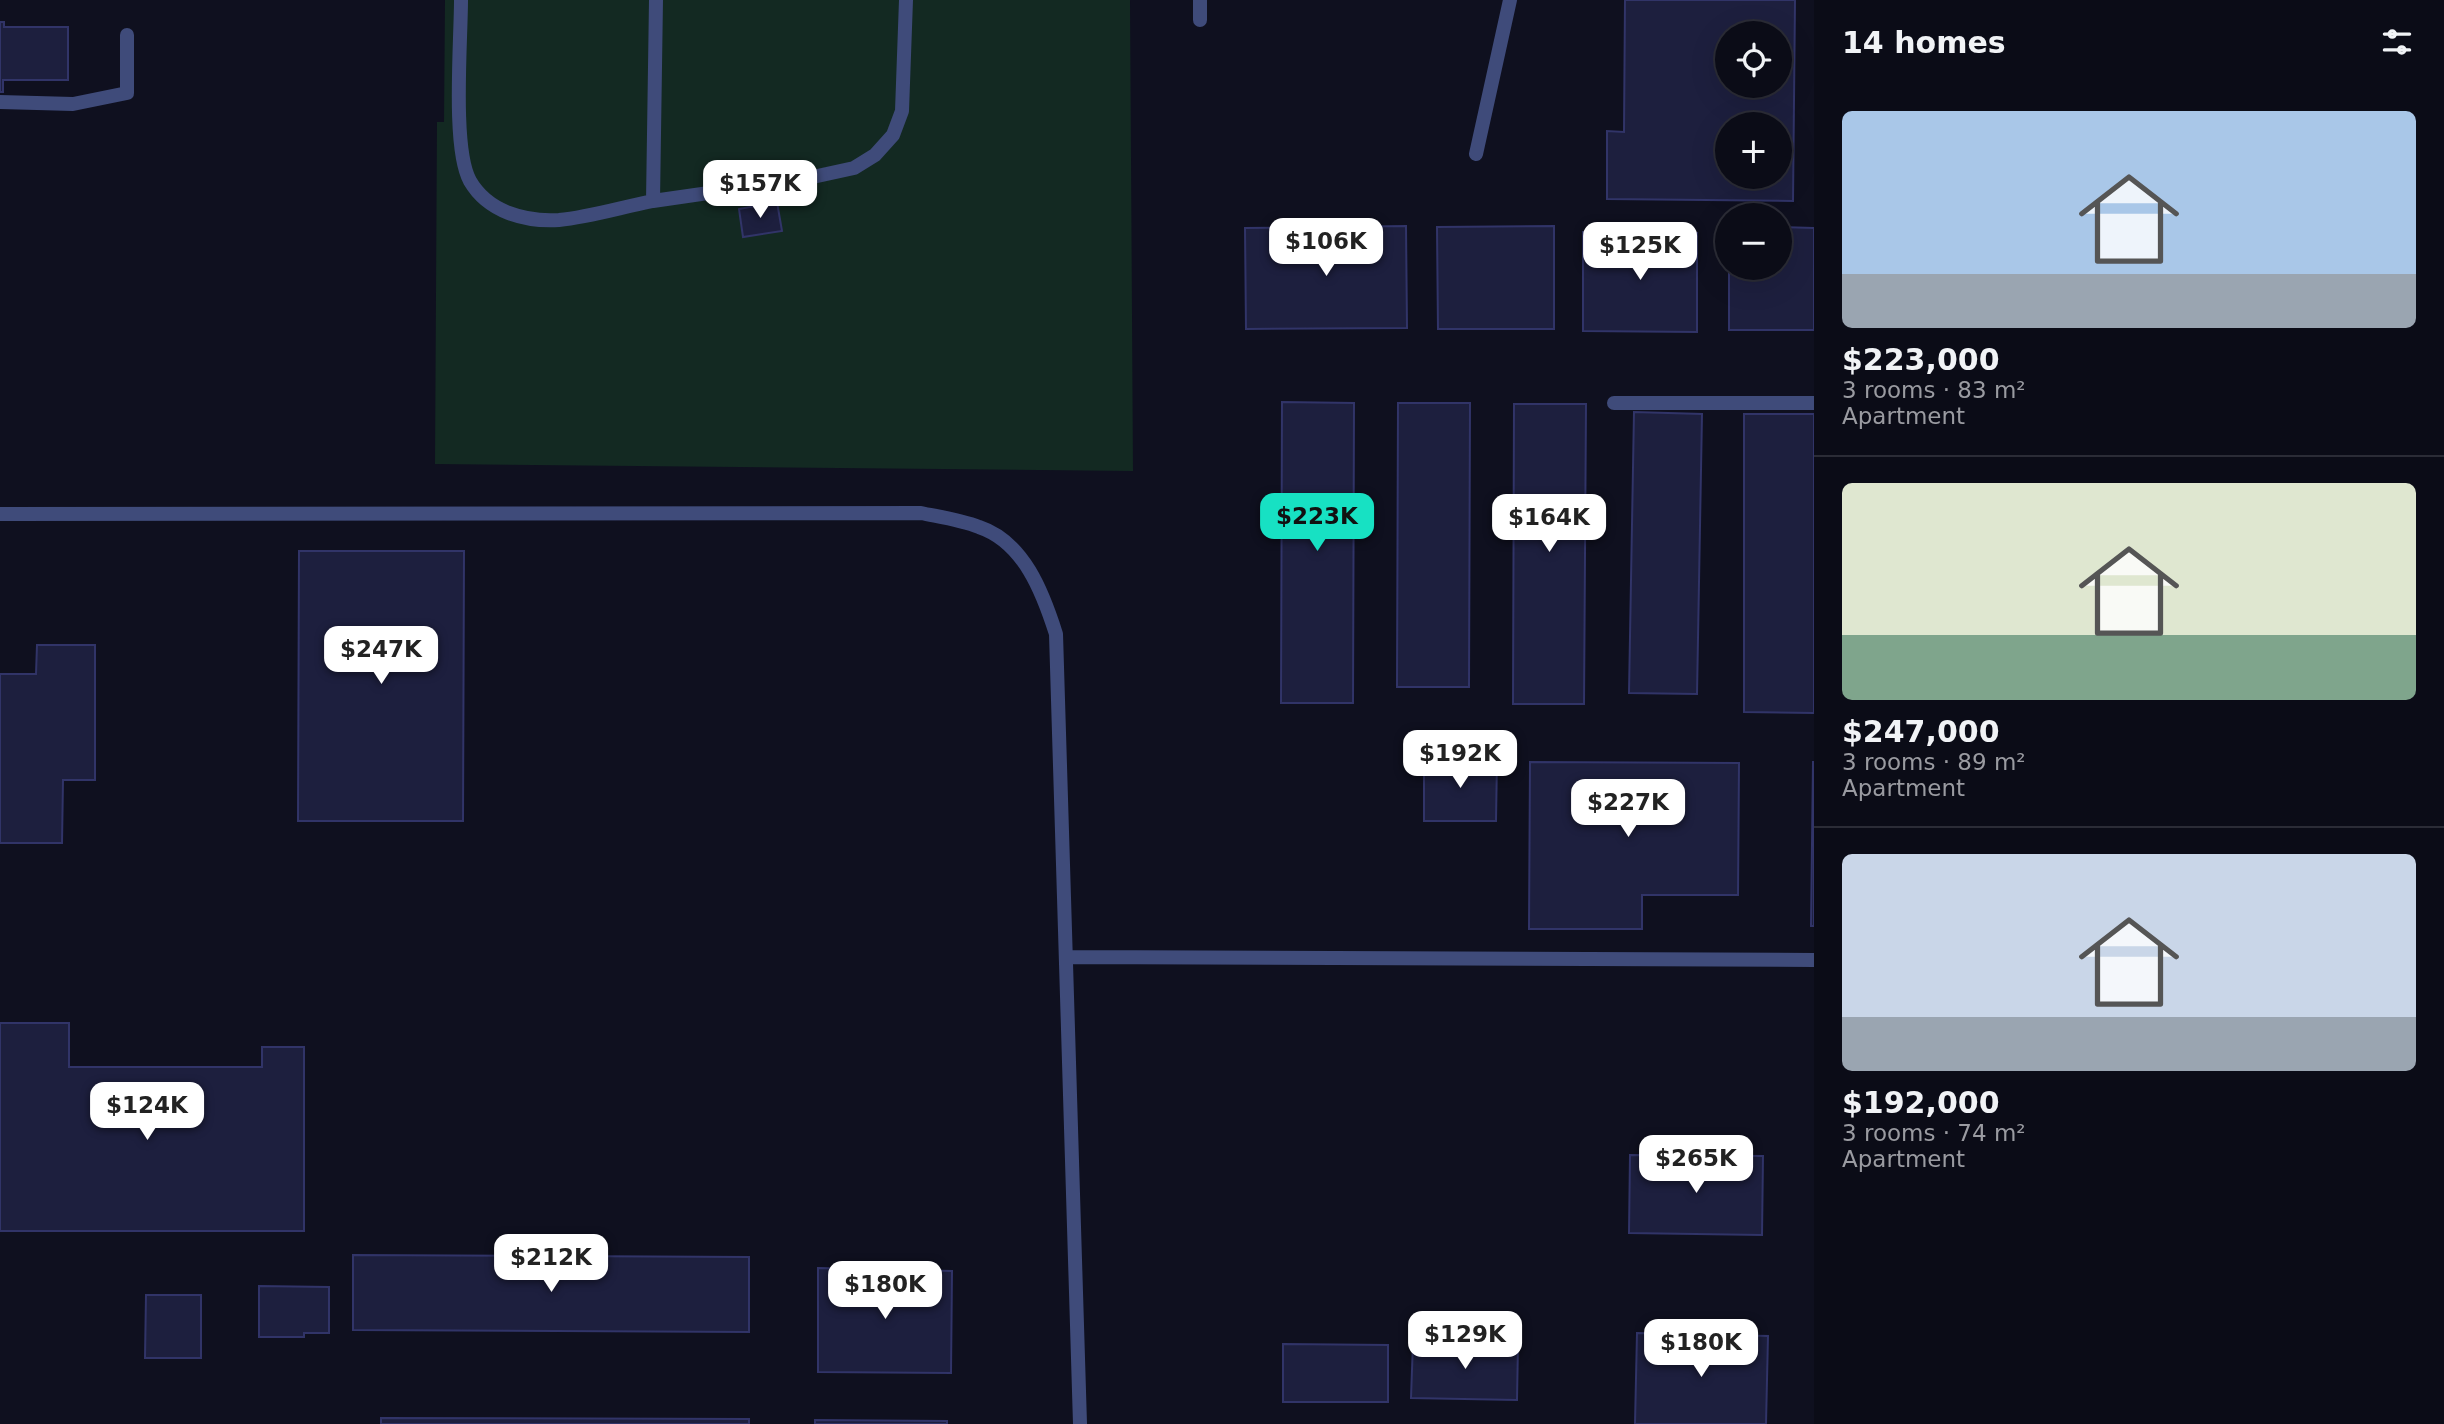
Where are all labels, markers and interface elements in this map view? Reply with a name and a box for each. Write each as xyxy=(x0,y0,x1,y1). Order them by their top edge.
map controls xyxy=(1715,21,1792,280)
button: locate xyxy=(1715,21,1792,98)
icon: filters xyxy=(2378,23,2416,61)
text: 14 homes xyxy=(1842,25,2006,60)
button: + xyxy=(1715,112,1792,189)
icon: home xyxy=(2066,156,2192,282)
pin: $157K xyxy=(711,160,809,220)
text: $157K xyxy=(719,170,801,196)
button: − xyxy=(1715,203,1792,280)
pin: $106K xyxy=(1277,218,1375,278)
pin: $125K xyxy=(1591,222,1689,282)
text: $106K xyxy=(1285,228,1367,254)
text: $125K xyxy=(1599,232,1681,258)
text: $223,000 xyxy=(1842,342,2000,377)
text: 3 rooms · 83 m² xyxy=(1842,377,2026,403)
text: Apartment xyxy=(1842,403,1965,429)
pin: $223K xyxy=(1268,494,1366,553)
pin: $164K xyxy=(1500,494,1598,554)
text: $223K xyxy=(1276,503,1358,529)
text: $164K xyxy=(1508,504,1590,530)
icon: home xyxy=(2066,528,2192,654)
pin: $247K xyxy=(332,626,430,686)
text: $247K xyxy=(340,636,422,662)
text: $247,000 xyxy=(1842,714,2000,749)
pin: $192K xyxy=(1411,730,1509,790)
text: $192K xyxy=(1419,740,1501,766)
text: 3 rooms · 89 m² xyxy=(1842,749,2026,775)
text: Apartment xyxy=(1842,775,1965,801)
pin: $227K xyxy=(1579,780,1677,839)
text: $227K xyxy=(1587,789,1669,815)
icon: home xyxy=(2066,899,2192,1025)
pin: $124K xyxy=(98,1082,196,1142)
text: $192,000 xyxy=(1842,1085,2000,1120)
text: $124K xyxy=(106,1092,188,1118)
text: 3 rooms · 74 m² xyxy=(1842,1120,2026,1146)
pin: $265K xyxy=(1647,1136,1745,1195)
text: $265K xyxy=(1655,1145,1737,1171)
text: Apartment xyxy=(1842,1146,1965,1172)
pin: $212K xyxy=(502,1234,600,1294)
text: $212K xyxy=(510,1244,592,1270)
pin: $180K xyxy=(836,1262,934,1321)
text: $180K xyxy=(844,1271,926,1297)
pin: $129K xyxy=(1416,1312,1514,1371)
pin: $180K xyxy=(1652,1320,1750,1379)
text: $129K xyxy=(1424,1321,1506,1347)
text: $180K xyxy=(1660,1329,1742,1355)

